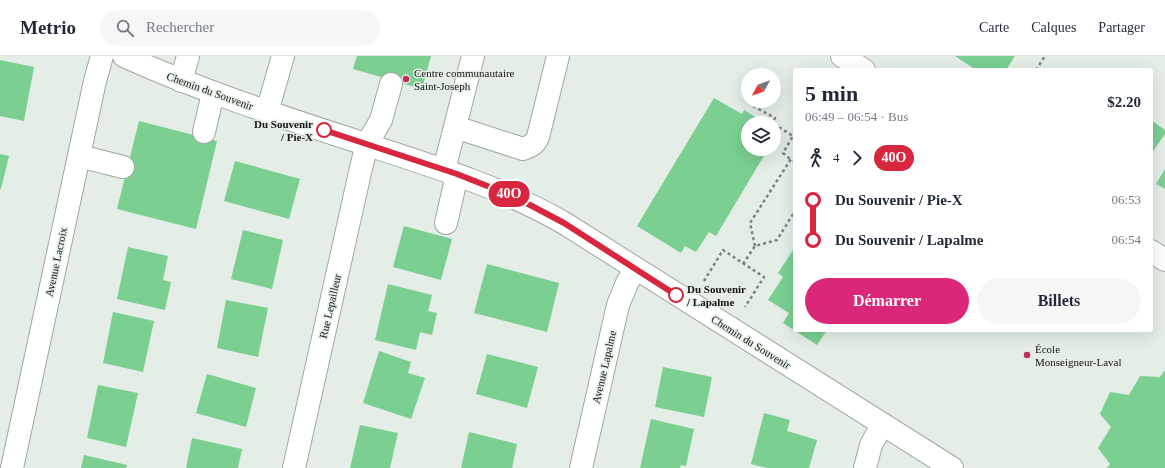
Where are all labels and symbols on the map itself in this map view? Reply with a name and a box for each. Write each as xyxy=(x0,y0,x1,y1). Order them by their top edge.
place label: Centre communautaire Saint-Joseph xyxy=(414,67,515,92)
north arrow xyxy=(741,68,781,108)
street label: Chemin du Souvenir xyxy=(165,70,255,112)
marker: Centre communautaire Saint-Joseph xyxy=(401,74,411,84)
place label: Du Souvenir / Pie-X xyxy=(254,118,313,143)
marker: Du Souvenir / Pie-X xyxy=(316,122,332,138)
line badge: 40O xyxy=(486,181,532,207)
street label: Avenue Lacroix xyxy=(43,226,69,298)
street label: Rue Lepailleur xyxy=(317,272,343,339)
place label: Du Souvenir / Lapalme xyxy=(686,283,746,308)
marker: Du Souvenir / Lapalme xyxy=(668,287,684,303)
street label: Chemin du Souvenir xyxy=(709,313,793,371)
street label: Avenue Lapalme xyxy=(590,329,618,405)
place label: École Monseigneur-Laval xyxy=(1035,343,1122,368)
marker: École Monseigneur-Laval xyxy=(1022,350,1032,360)

